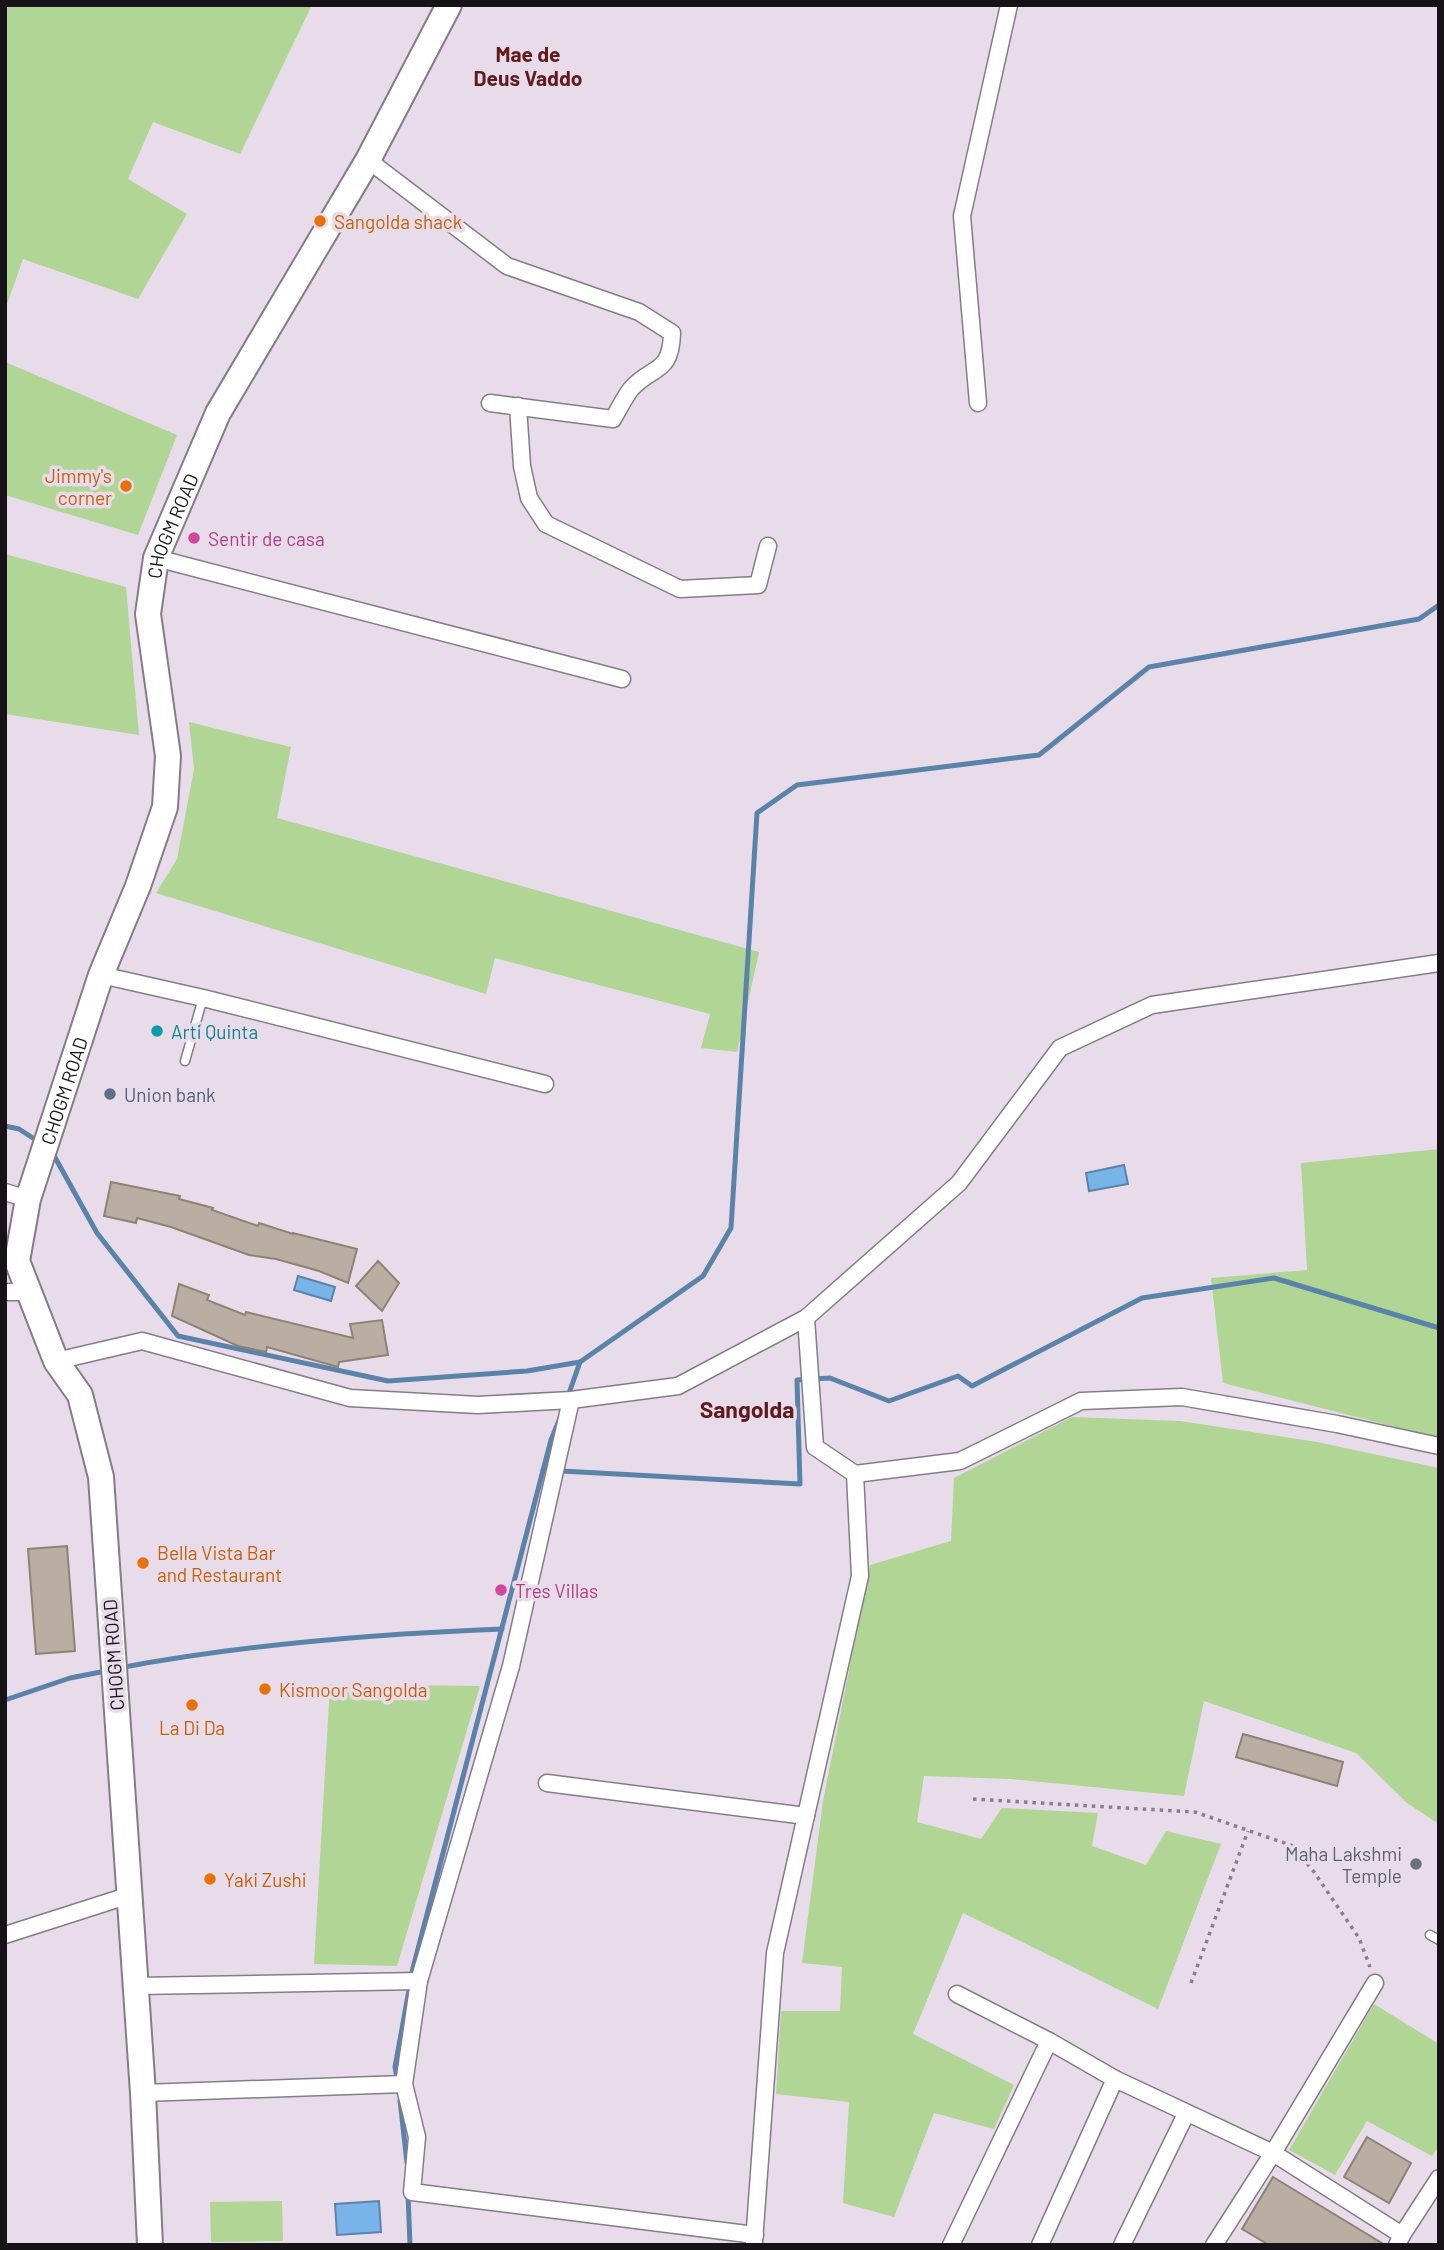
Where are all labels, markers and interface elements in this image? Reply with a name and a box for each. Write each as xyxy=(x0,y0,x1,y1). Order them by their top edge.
district label: Mae de Deus Vaddo xyxy=(474,41,583,90)
place label: Sangolda shack xyxy=(334,210,462,233)
marker: Sangolda shack xyxy=(312,213,328,229)
place label: Jimmy's corner xyxy=(45,464,112,509)
street label: CHOGM ROAD xyxy=(142,470,202,580)
marker: Jimmy's corner xyxy=(118,478,134,494)
place label: Sentir de casa xyxy=(208,527,325,550)
marker: Sentir de casa xyxy=(186,530,202,546)
place label: Arti Quinta xyxy=(171,1020,258,1043)
marker: Arti Quinta xyxy=(149,1023,165,1039)
street label: CHOGM ROAD xyxy=(35,1034,92,1147)
place label: Union bank xyxy=(124,1083,216,1106)
marker: Union bank xyxy=(102,1086,118,1102)
district label: Sangolda xyxy=(700,1395,794,1423)
place label: Bella Vista Bar and Restaurant xyxy=(157,1541,282,1586)
marker: Bella Vista Bar and Restaurant xyxy=(135,1555,151,1571)
place label: Tres Villas xyxy=(515,1579,598,1602)
marker: Tres Villas xyxy=(493,1582,509,1598)
street label: CHOGM ROAD xyxy=(98,1599,128,1711)
place label: Kismoor Sangolda xyxy=(279,1678,428,1701)
marker: Kismoor Sangolda xyxy=(257,1681,273,1697)
marker: La Di Da xyxy=(184,1697,200,1713)
place label: La Di Da xyxy=(159,1716,225,1739)
place label: Maha Lakshmi Temple xyxy=(1285,1842,1402,1887)
marker: Maha Lakshmi Temple xyxy=(1408,1856,1424,1872)
place label: Yaki Zushi xyxy=(224,1868,307,1891)
marker: Yaki Zushi xyxy=(202,1871,218,1887)

